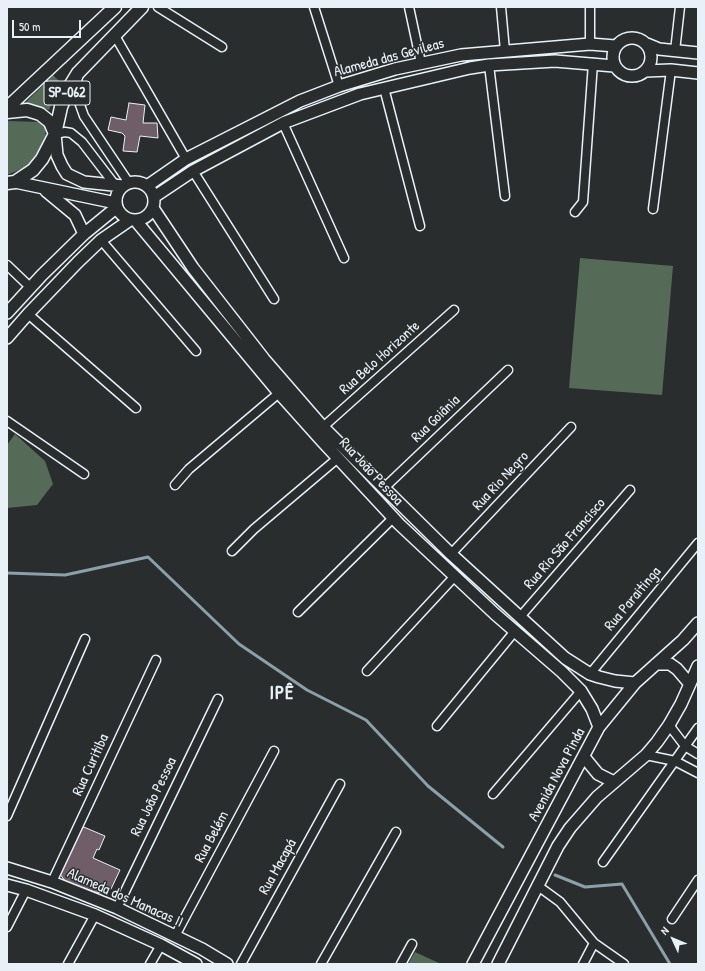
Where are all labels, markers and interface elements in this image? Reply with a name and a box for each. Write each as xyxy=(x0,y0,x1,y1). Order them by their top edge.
scale bar xyxy=(14,12,83,38)
text: 50 m xyxy=(19,18,40,35)
street label: Alameda das Gevileas xyxy=(332,35,446,81)
road number: SP-062 xyxy=(44,81,90,105)
street label: Rua Belo Horizonte xyxy=(336,317,424,399)
street label: Rua Goiânia xyxy=(408,391,464,447)
street label: Rua João Pessoa xyxy=(335,434,407,510)
street label: Rua Rio Negro xyxy=(469,448,533,514)
street label: Rua Rio São Francisco xyxy=(521,495,609,593)
street label: Rua Paraitinga xyxy=(601,563,665,635)
district label: IPÊ xyxy=(269,683,295,705)
street label: Avenida Nova Pinda xyxy=(525,725,589,825)
street label: Rua Curitiba xyxy=(69,731,113,799)
street label: Rua João Pessoa xyxy=(127,755,181,839)
street label: Rua Belém xyxy=(191,808,233,866)
street label: Rua Macapá xyxy=(255,836,301,898)
street label: Alameda dos Manacas II xyxy=(64,864,186,932)
north arrow xyxy=(653,919,693,959)
text: N xyxy=(657,924,671,938)

